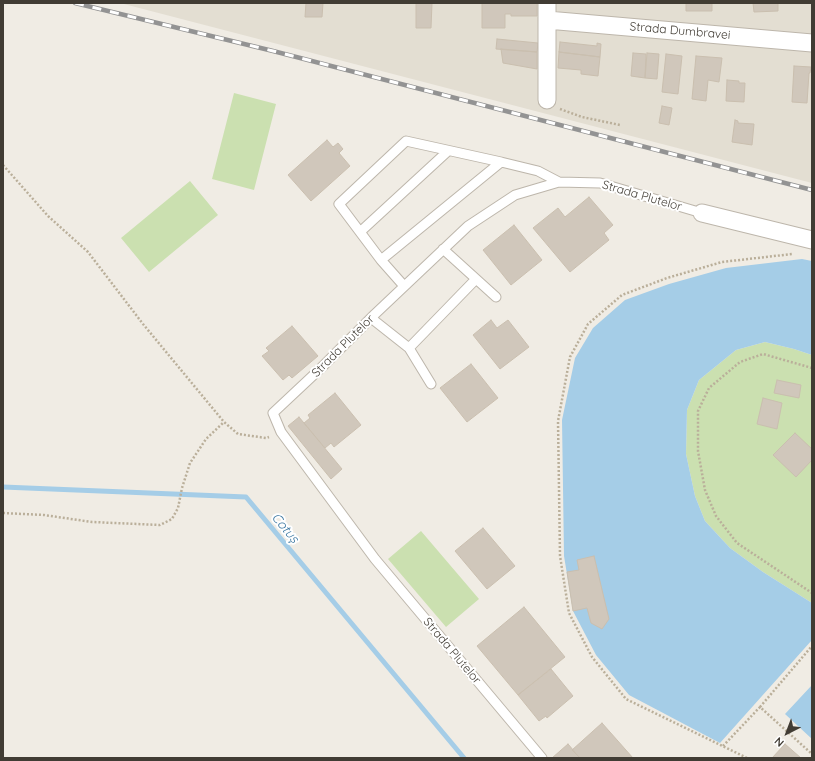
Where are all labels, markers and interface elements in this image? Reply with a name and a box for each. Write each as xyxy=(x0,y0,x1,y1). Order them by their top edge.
street label: Strada Dumbravei xyxy=(629,19,731,43)
street label: Strada Plutelor xyxy=(600,178,684,214)
street label: Strada Plutelor xyxy=(309,312,377,380)
water label: Cotuș xyxy=(268,510,302,546)
street label: Strada Plutelor xyxy=(420,615,484,687)
north arrow xyxy=(767,713,807,753)
text: N xyxy=(771,734,787,750)

